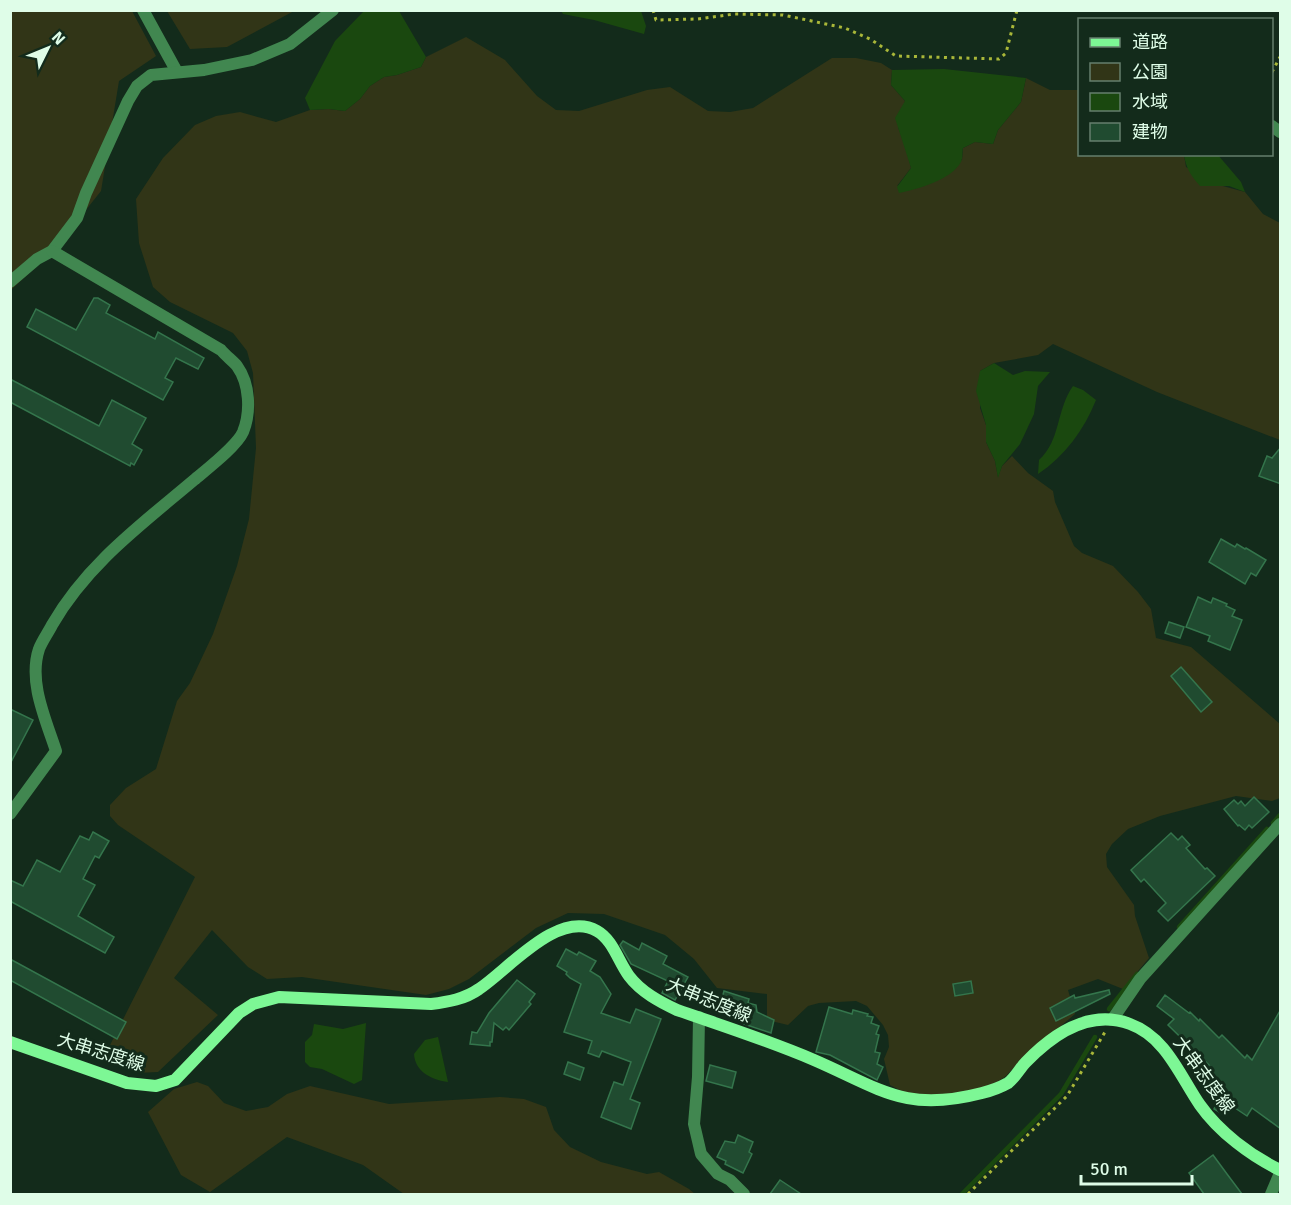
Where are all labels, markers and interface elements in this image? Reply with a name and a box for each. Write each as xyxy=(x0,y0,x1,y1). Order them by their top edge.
north arrow xyxy=(18,18,78,78)
legend xyxy=(1078,18,1273,156)
text: N xyxy=(47,28,69,49)
text: 道路 xyxy=(1132,31,1168,53)
text: 公園 xyxy=(1132,61,1168,83)
text: 水域 xyxy=(1132,91,1168,113)
text: 建物 xyxy=(1132,121,1168,143)
street label: 大串志度線 xyxy=(663,973,755,1027)
street label: 大串志度線 xyxy=(55,1028,147,1076)
street label: 大串志度線 xyxy=(1169,1032,1239,1118)
scale bar xyxy=(1081,1148,1192,1186)
text: 50 m xyxy=(1090,1158,1128,1180)

